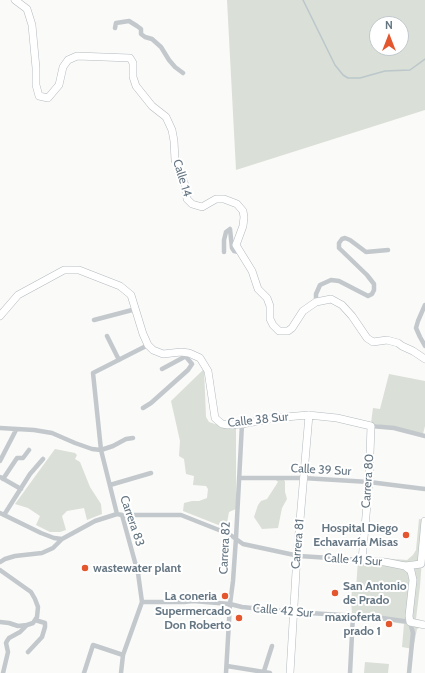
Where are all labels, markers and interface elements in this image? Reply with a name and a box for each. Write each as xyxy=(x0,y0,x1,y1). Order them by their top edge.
north arrow xyxy=(369,16,409,56)
text: N xyxy=(385,18,393,32)
street label: Calle 14 xyxy=(169,158,195,198)
street label: Calle 38 Sur xyxy=(227,410,289,430)
street label: Carrera 80 xyxy=(359,453,377,509)
street label: Calle 39 Sur xyxy=(290,461,352,479)
street label: Carrera 83 xyxy=(117,494,147,548)
street label: Carrera 81 xyxy=(289,518,307,570)
street label: Carrera 82 xyxy=(216,521,234,575)
place label: Hospital Diego Echavarría Misas xyxy=(313,521,398,549)
marker: Hospital Diego Echavarría Misas xyxy=(401,530,411,540)
street label: Calle 41 Sur xyxy=(323,551,383,569)
place label: wastewater plant xyxy=(93,561,181,575)
marker: wastewater plant xyxy=(80,563,90,573)
place label: San Antonio de Prado xyxy=(343,579,407,607)
marker: San Antonio de Prado xyxy=(330,588,340,598)
place label: La coneria xyxy=(164,589,217,603)
marker: La coneria xyxy=(220,591,230,601)
street label: Calle 42 Sur xyxy=(252,601,314,621)
place label: Supermercado Don Roberto xyxy=(155,604,231,632)
place label: maxioferta prado 1 xyxy=(325,610,381,638)
marker: Supermercado Don Roberto xyxy=(234,613,244,623)
marker: maxioferta prado 1 xyxy=(384,619,394,629)

